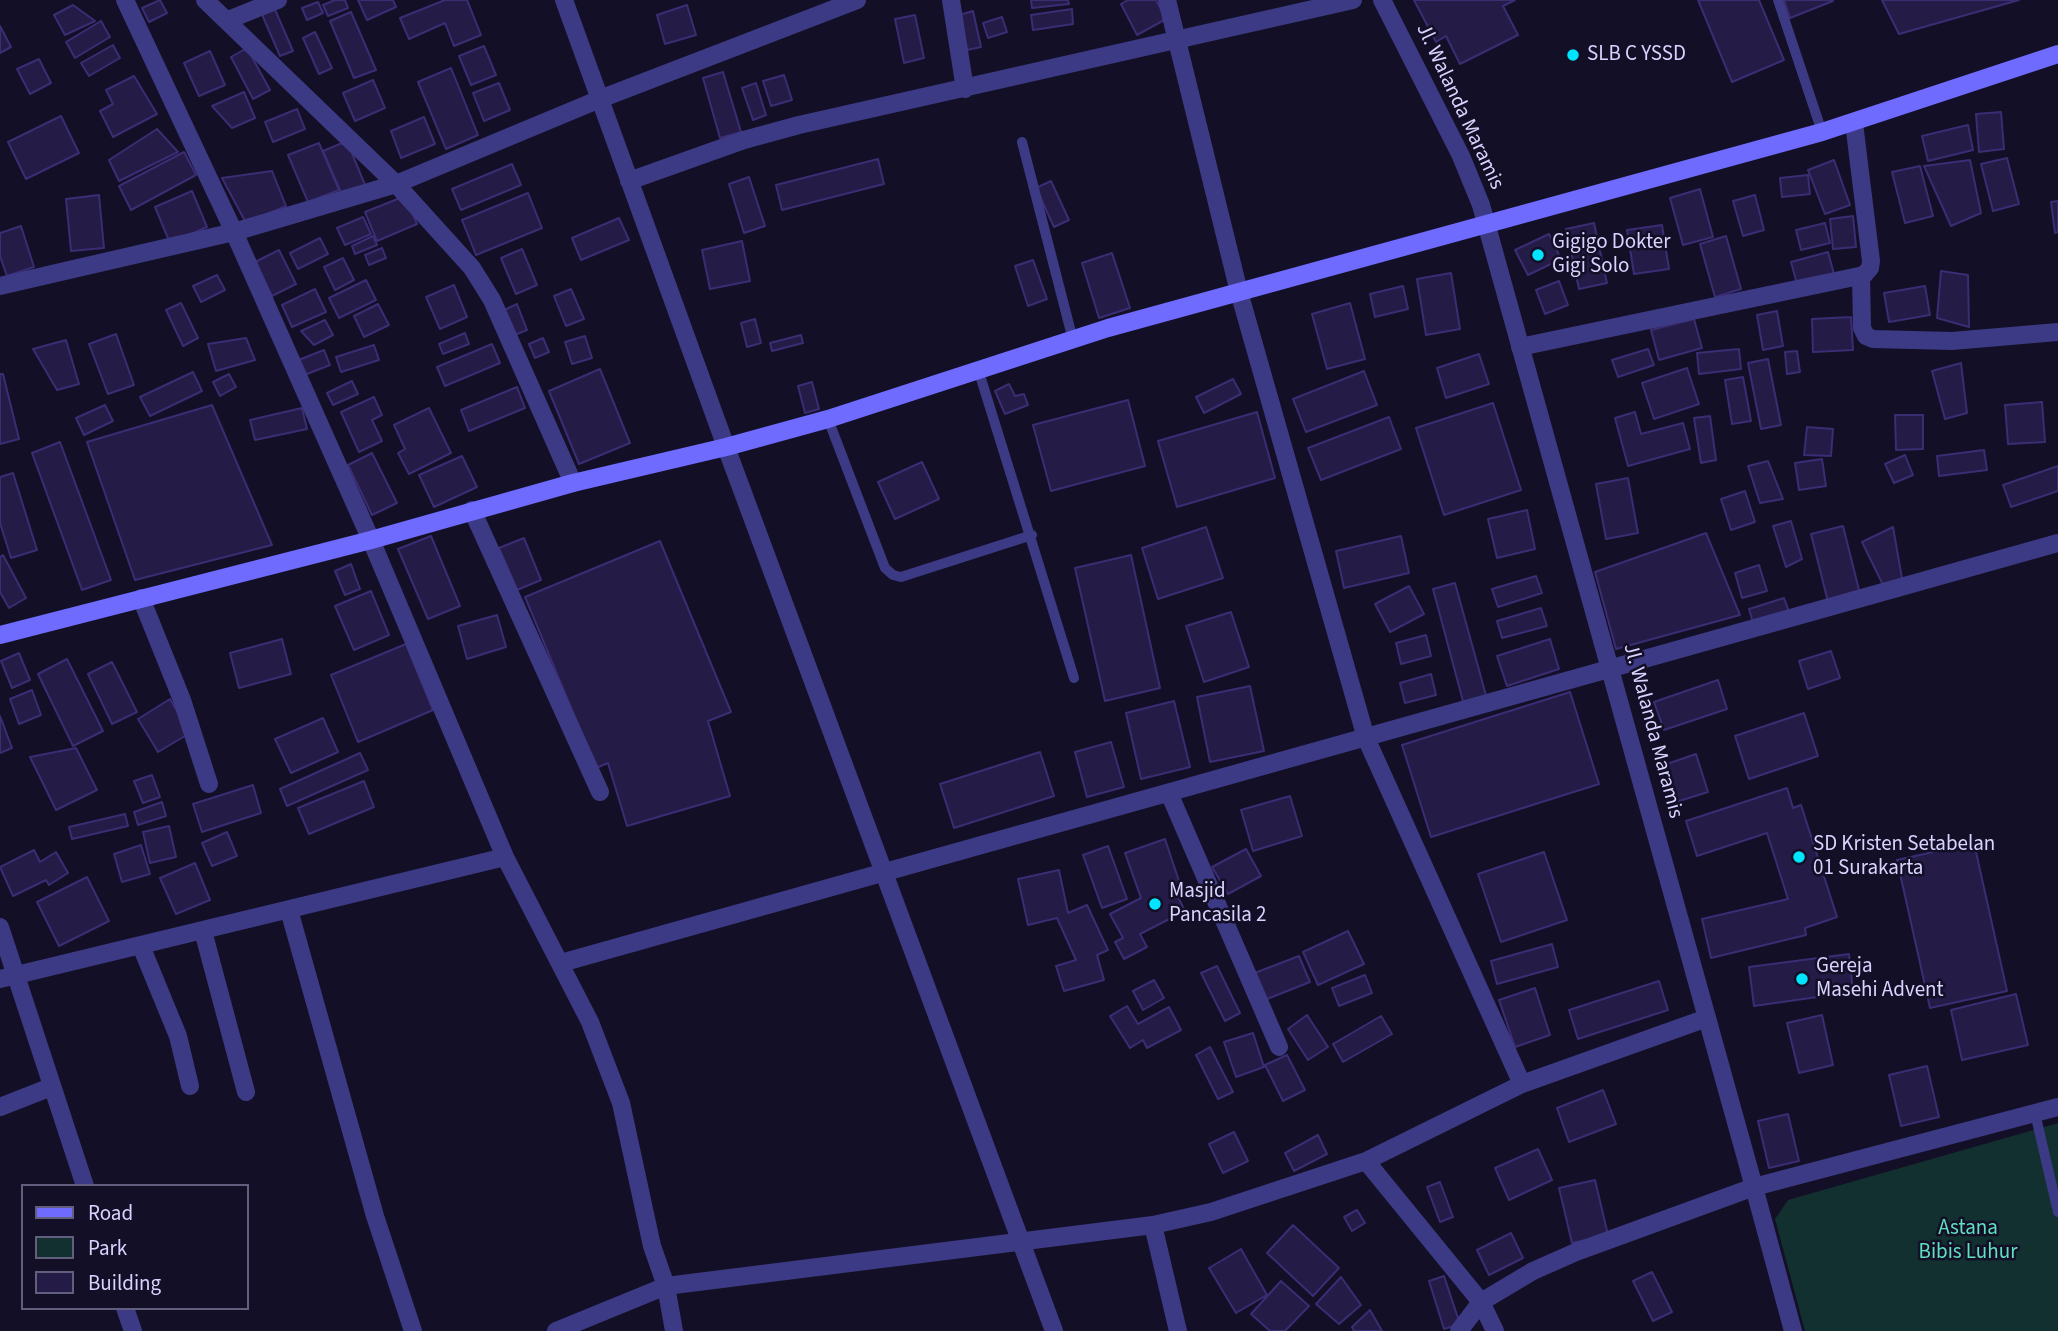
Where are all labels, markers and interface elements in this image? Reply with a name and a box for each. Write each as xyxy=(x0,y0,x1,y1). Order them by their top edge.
street label: Jl. Walanda Maramis xyxy=(1410,20,1508,194)
place label: SLB C YSSD xyxy=(1587,42,1686,68)
marker: SLB C YSSD xyxy=(1565,47,1581,63)
place label: Gigigo Dokter Gigi Solo xyxy=(1552,230,1671,280)
marker: Gigigo Dokter Gigi Solo xyxy=(1530,247,1546,263)
street label: Jl. Walanda Maramis xyxy=(1617,641,1687,821)
place label: SD Kristen Setabelan 01 Surakarta xyxy=(1813,832,1995,882)
marker: SD Kristen Setabelan 01 Surakarta xyxy=(1791,849,1807,865)
place label: Masjid Pancasila 2 xyxy=(1169,879,1267,929)
marker: Masjid Pancasila 2 xyxy=(1147,896,1163,912)
place label: Gereja Masehi Advent xyxy=(1816,954,1944,1004)
marker: Gereja Masehi Advent xyxy=(1794,971,1810,987)
legend xyxy=(21,1184,248,1310)
text: Road xyxy=(88,1198,133,1228)
park label: Astana Bibis Luhur xyxy=(1919,1216,2017,1266)
text: Park xyxy=(88,1233,127,1263)
text: Building xyxy=(88,1268,161,1298)

